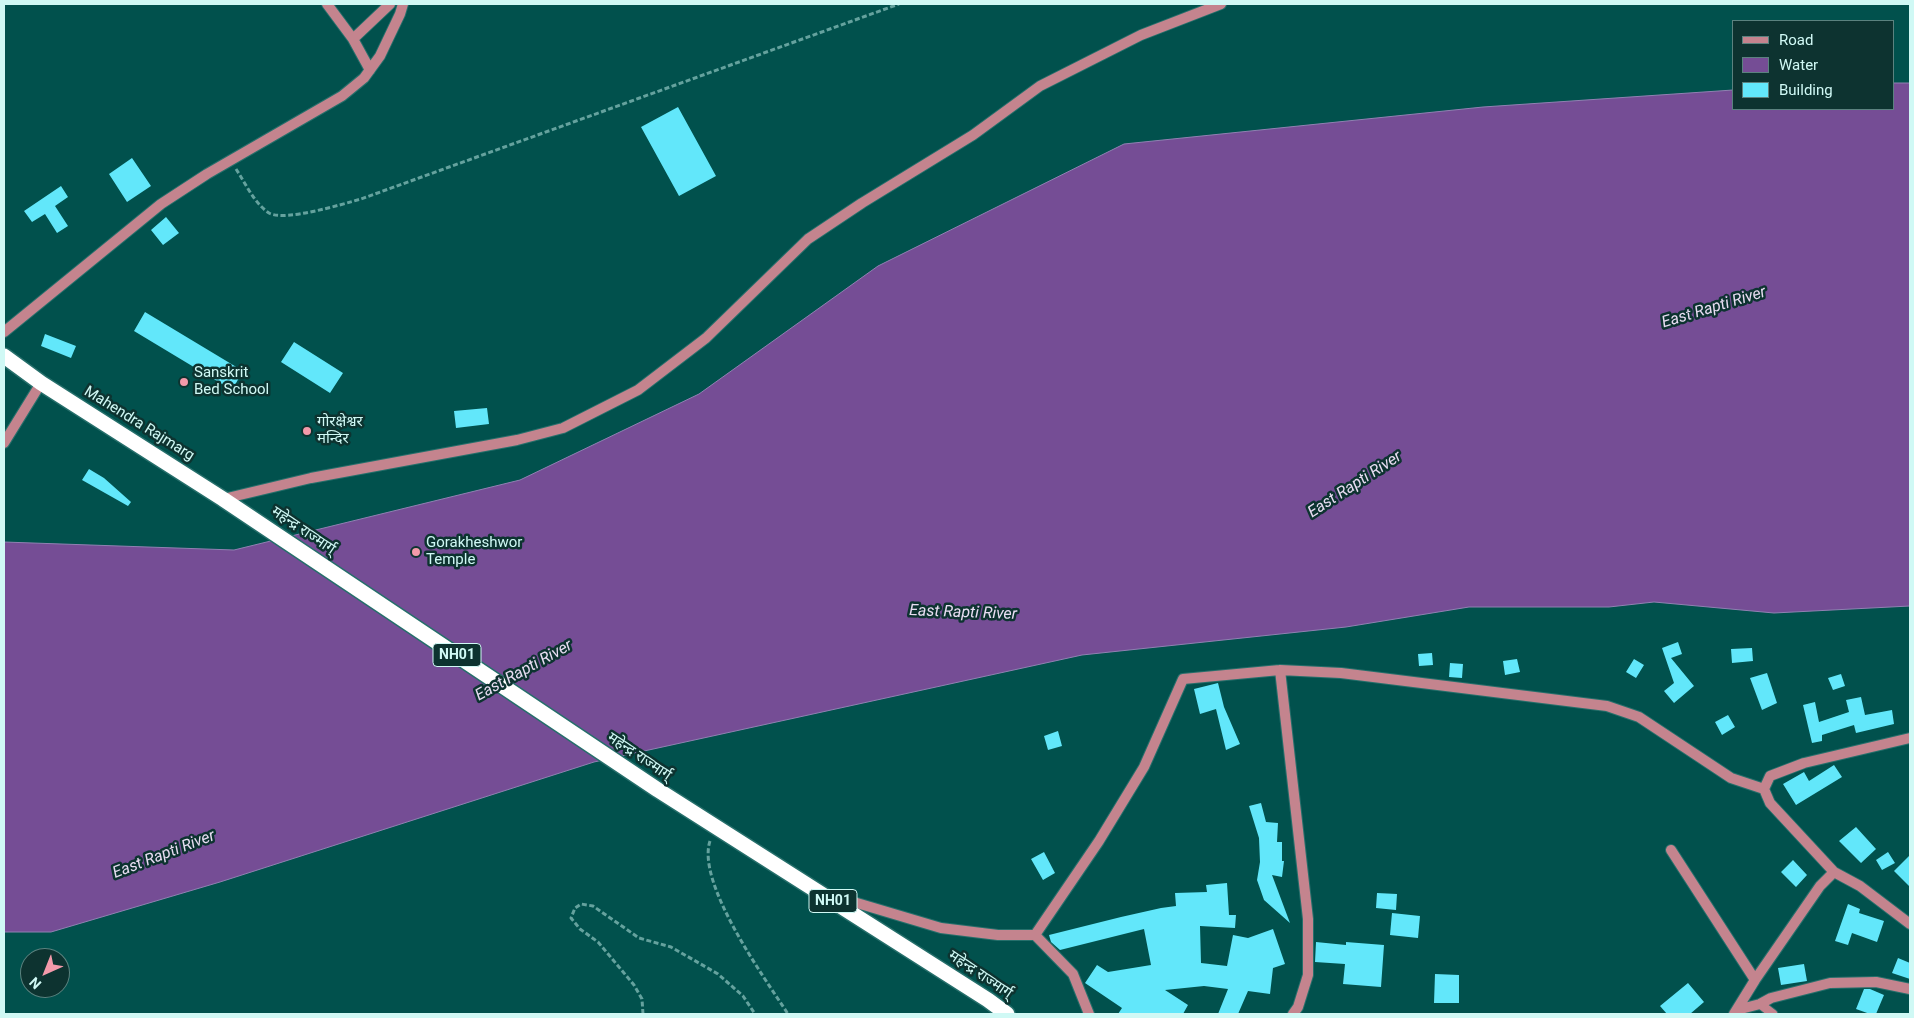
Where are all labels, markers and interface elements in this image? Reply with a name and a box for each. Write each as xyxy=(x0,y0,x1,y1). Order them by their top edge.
legend xyxy=(1732,20,1894,110)
text: Road xyxy=(1779,31,1813,49)
text: Water xyxy=(1779,56,1818,74)
text: Building xyxy=(1779,81,1833,99)
water label: East Rapti River xyxy=(1660,283,1768,333)
place label: Sanskrit Bed School xyxy=(194,364,269,399)
marker: Sanskrit Bed School xyxy=(178,376,190,388)
street label: Mahendra Rajmarg xyxy=(81,383,197,465)
place label: गोरक्षेश्वर मन्दिर xyxy=(317,413,363,448)
marker: गोरक्षेश्वर मन्दिर xyxy=(301,425,313,437)
water label: East Rapti River xyxy=(1304,448,1406,522)
street label: महेन्द्र राज्मार्ग् xyxy=(268,503,338,559)
place label: Gorakheshwor Temple xyxy=(426,534,522,569)
marker: Gorakheshwor Temple xyxy=(410,546,422,558)
water label: East Rapti River xyxy=(909,602,1017,624)
water label: East Rapti River xyxy=(472,636,576,706)
road number: NH01 xyxy=(433,644,481,666)
street label: महेन्द्र राज्मार्ग् xyxy=(604,729,674,785)
water label: East Rapti River xyxy=(110,827,218,883)
road number: NH01 xyxy=(809,889,857,912)
street label: महेन्द्र राज्मार्ग् xyxy=(945,947,1015,1003)
north arrow xyxy=(20,948,70,998)
text: N xyxy=(26,974,44,992)

